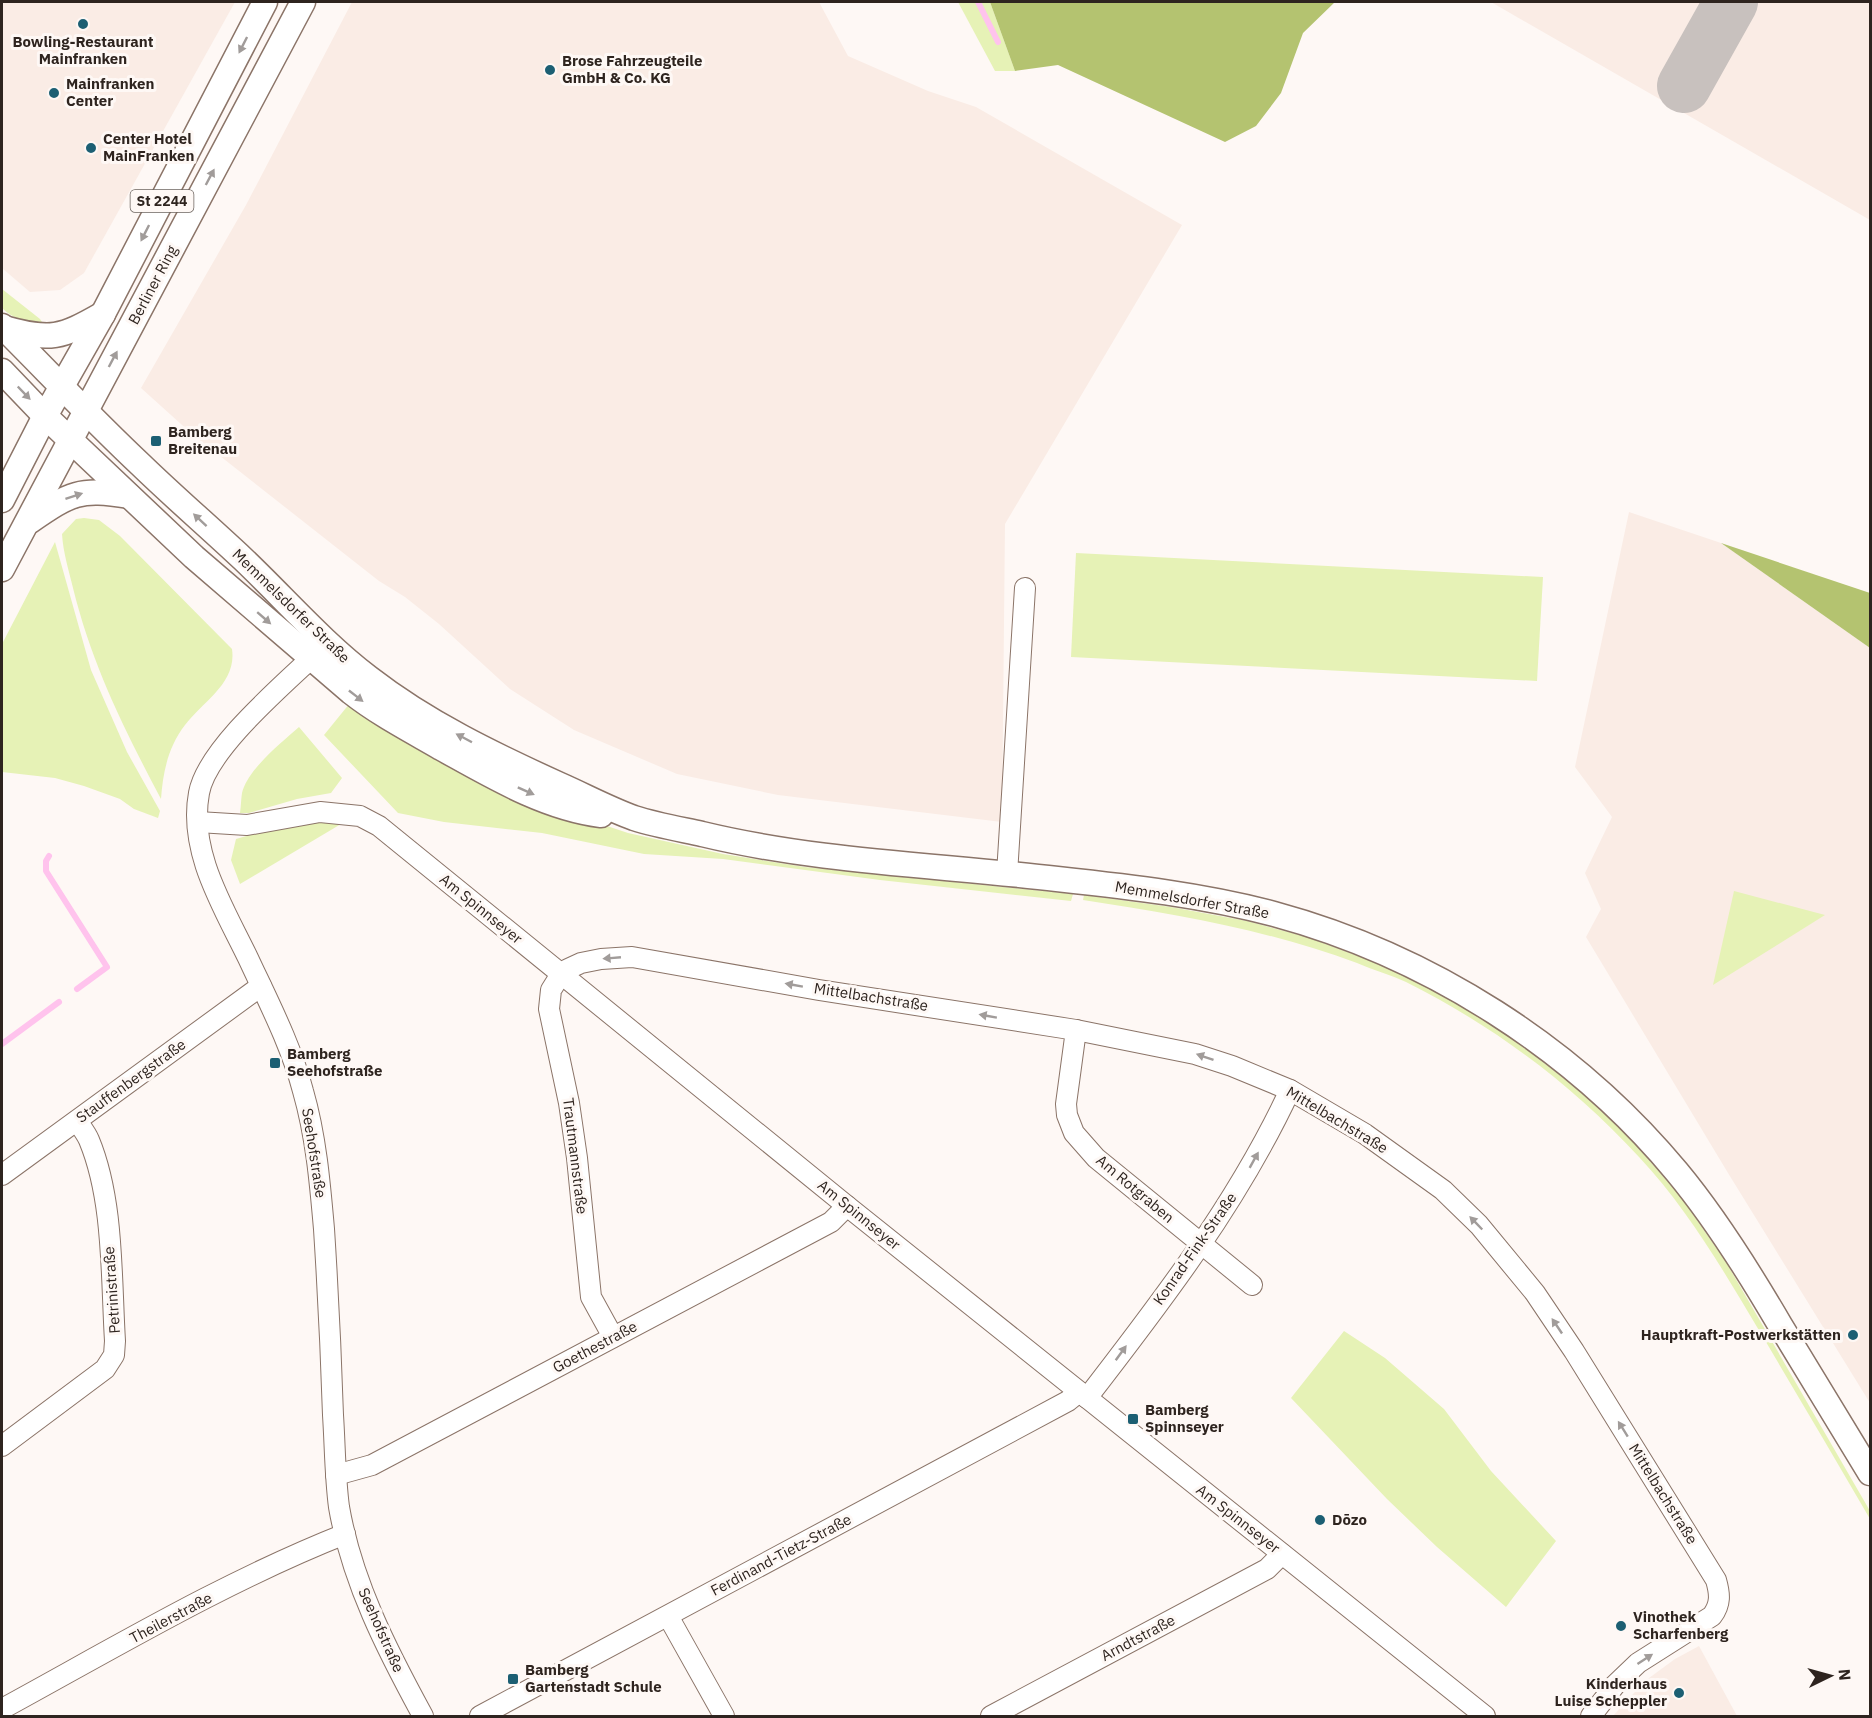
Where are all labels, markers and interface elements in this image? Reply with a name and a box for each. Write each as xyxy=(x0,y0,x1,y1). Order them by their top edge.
marker: Bowling-Restaurant Mainfranken xyxy=(76,17,90,31)
place label: Bowling-Restaurant Mainfranken xyxy=(12,32,154,68)
one-way arrow xyxy=(238,36,248,53)
place label: Brose Fahrzeugteile GmbH & Co. KG xyxy=(562,51,702,87)
marker: Brose Fahrzeugteile GmbH & Co. KG xyxy=(543,63,557,77)
place label: Mainfranken Center xyxy=(66,74,154,110)
marker: Mainfranken Center xyxy=(47,86,61,100)
place label: Center Hotel MainFranken xyxy=(103,129,194,165)
marker: Center Hotel MainFranken xyxy=(84,141,98,155)
one-way arrow xyxy=(205,168,215,185)
road number: St 2244 xyxy=(130,190,194,212)
one-way arrow xyxy=(141,224,151,242)
street label: Berliner Ring xyxy=(124,242,181,328)
one-way arrow xyxy=(108,350,118,368)
one-way arrow xyxy=(16,386,30,400)
place label: Bamberg Breitenau xyxy=(168,422,237,458)
marker: Bamberg Breitenau xyxy=(149,434,163,448)
one-way arrow xyxy=(65,491,83,500)
one-way arrow xyxy=(193,514,208,527)
street label: Memmelsdorfer Straße xyxy=(229,545,354,667)
one-way arrow xyxy=(256,611,271,624)
one-way arrow xyxy=(348,690,364,702)
one-way arrow xyxy=(455,733,472,743)
one-way arrow xyxy=(517,787,535,797)
street label: Am Spinnseyer xyxy=(436,869,527,948)
street label: Memmelsdorfer Straße xyxy=(1113,877,1271,922)
one-way arrow xyxy=(602,954,621,963)
street label: Mittelbachstraße xyxy=(813,978,929,1015)
one-way arrow xyxy=(784,981,803,990)
one-way arrow xyxy=(978,1011,997,1020)
street label: Stauffenbergstraße xyxy=(72,1034,189,1127)
place label: Bamberg Seehofstraße xyxy=(287,1044,382,1080)
one-way arrow xyxy=(1196,1052,1214,1062)
marker: Bamberg Seehofstraße xyxy=(268,1056,282,1070)
street label: Mittelbachstraße xyxy=(1283,1082,1391,1157)
street label: Trautmannstraße xyxy=(559,1097,592,1215)
street label: Seehofstraße xyxy=(298,1107,331,1199)
street label: Am Rotgraben xyxy=(1092,1150,1178,1227)
one-way arrow xyxy=(1249,1151,1259,1168)
street label: Am Spinnseyer xyxy=(814,1175,905,1254)
street label: Konrad-Fink-Straße xyxy=(1149,1189,1241,1309)
one-way arrow xyxy=(1470,1217,1484,1231)
street label: Petrinistraße xyxy=(99,1246,124,1334)
street label: Goethestraße xyxy=(549,1316,640,1377)
one-way arrow xyxy=(1552,1318,1563,1334)
place label: Hauptkraft-Postwerkstätten xyxy=(1641,1325,1841,1344)
marker: Hauptkraft-Postwerkstätten xyxy=(1846,1328,1860,1342)
one-way arrow xyxy=(1114,1346,1126,1361)
place label: Bamberg Spinnseyer xyxy=(1145,1400,1224,1436)
marker: Bamberg Spinnseyer xyxy=(1126,1412,1140,1426)
one-way arrow xyxy=(1618,1421,1629,1437)
street label: Mittelbachstraße xyxy=(1625,1440,1702,1548)
street label: Am Spinnseyer xyxy=(1193,1480,1284,1558)
street label: Ferdinand-Tietz-Straße xyxy=(707,1509,854,1600)
place label: Dōzo xyxy=(1332,1510,1367,1529)
marker: Dōzo xyxy=(1313,1513,1327,1527)
street label: Seehofstraße xyxy=(354,1585,409,1675)
street label: Theilerstraße xyxy=(126,1588,215,1647)
place label: Vinothek Scharfenberg xyxy=(1633,1607,1729,1643)
street label: Arndtstraße xyxy=(1097,1610,1178,1665)
marker: Vinothek Scharfenberg xyxy=(1614,1619,1628,1633)
north arrow xyxy=(1800,1646,1860,1706)
one-way arrow xyxy=(1636,1653,1652,1665)
place label: Bamberg Gartenstadt Schule xyxy=(525,1660,662,1696)
text: N xyxy=(1834,1668,1855,1681)
marker: Bamberg Gartenstadt Schule xyxy=(506,1672,520,1686)
place label: Kinderhaus Luise Scheppler xyxy=(1555,1674,1667,1710)
marker: Kinderhaus Luise Scheppler xyxy=(1672,1686,1686,1700)

